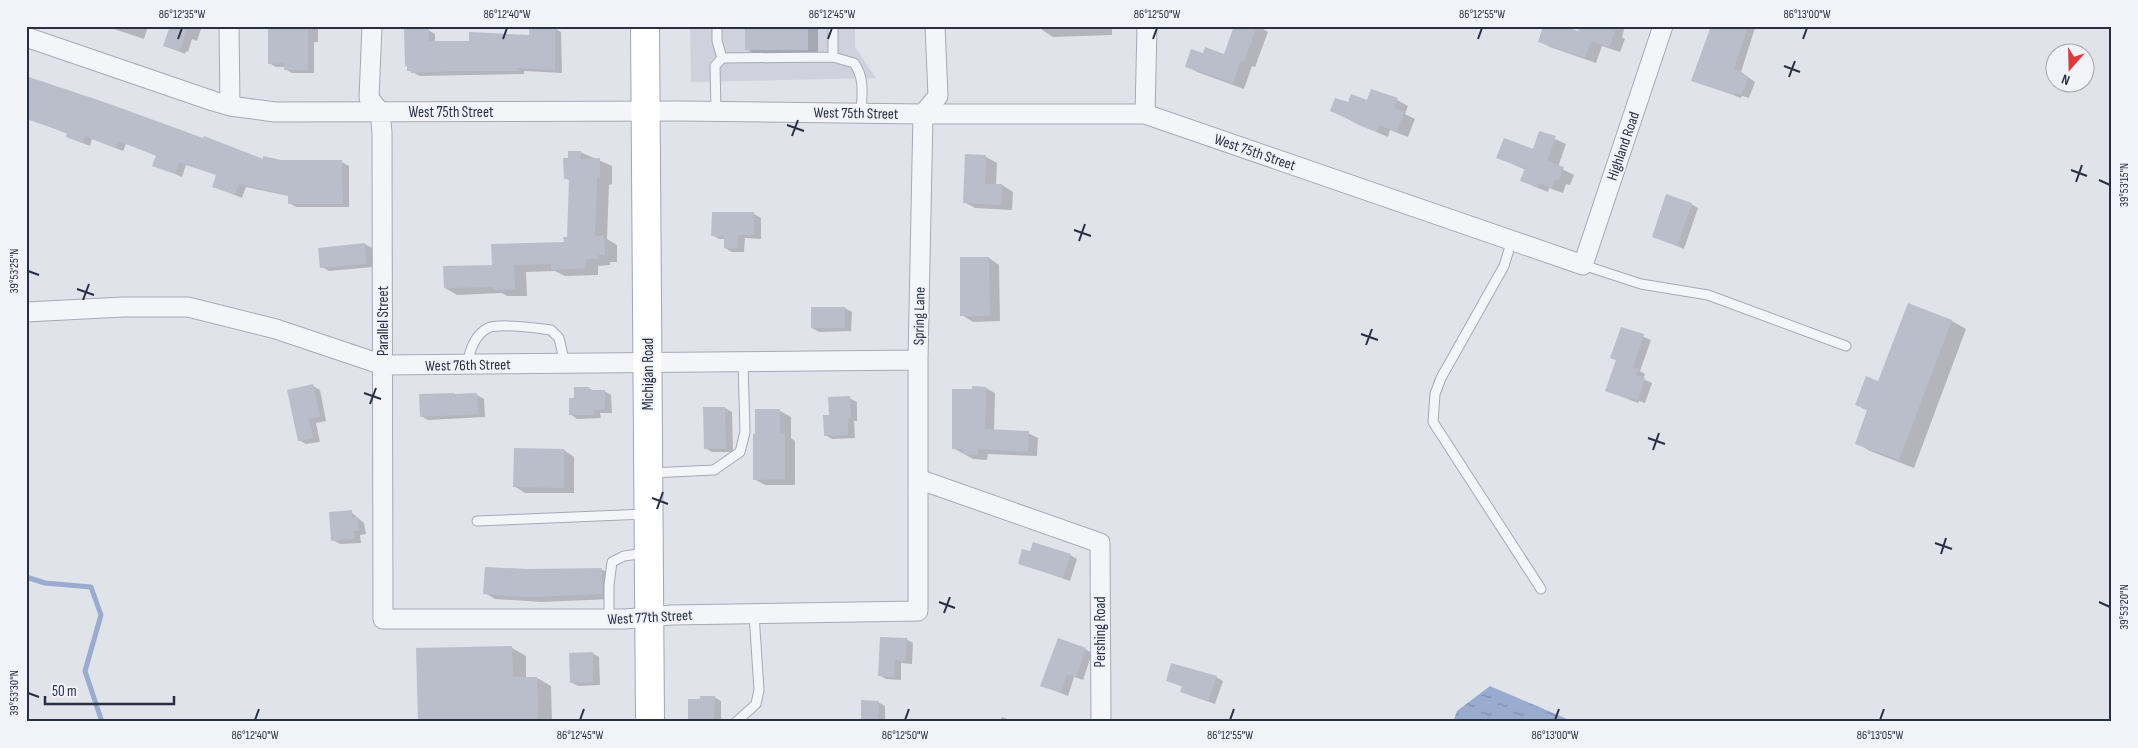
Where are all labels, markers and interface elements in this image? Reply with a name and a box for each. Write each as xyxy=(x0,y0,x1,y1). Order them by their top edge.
text: 86°12'35"W xyxy=(159,7,205,22)
text: 86°12'40"W xyxy=(484,7,531,22)
text: 86°12'45"W xyxy=(809,7,855,22)
text: 86°12'50"W xyxy=(1134,7,1181,22)
text: 86°12'55"W xyxy=(1459,7,1505,22)
text: 86°13'00"W xyxy=(1783,7,1831,22)
north arrow xyxy=(2046,42,2096,92)
text: N xyxy=(2059,70,2072,89)
street label: West 75th Street xyxy=(409,103,494,122)
street label: West 75th Street xyxy=(813,103,899,124)
street label: Highland Road xyxy=(1603,109,1644,183)
street label: West 75th Street xyxy=(1212,130,1298,175)
text: 39°53'15"N xyxy=(2117,163,2132,207)
text: 39°53'25"N xyxy=(7,249,22,293)
street label: Parallel Street xyxy=(374,285,393,356)
street label: Spring Lane xyxy=(909,287,930,345)
street label: Michigan Road xyxy=(639,338,658,410)
street label: West 76th Street xyxy=(425,355,511,376)
text: 39°53'20"N xyxy=(2117,584,2132,630)
street label: Pershing Road xyxy=(1091,597,1110,667)
street label: West 77th Street xyxy=(607,606,693,629)
text: 39°53'30"N xyxy=(7,670,22,716)
scale bar xyxy=(45,673,174,705)
text: 50 m xyxy=(52,682,77,701)
text: 86°12'40"W xyxy=(232,728,279,743)
text: 86°12'45"W xyxy=(557,728,603,743)
text: 86°12'50"W xyxy=(882,728,929,743)
text: 86°12'55"W xyxy=(1207,728,1253,743)
text: 86°13'00"W xyxy=(1531,728,1579,743)
text: 86°13'05"W xyxy=(1857,728,1903,743)

